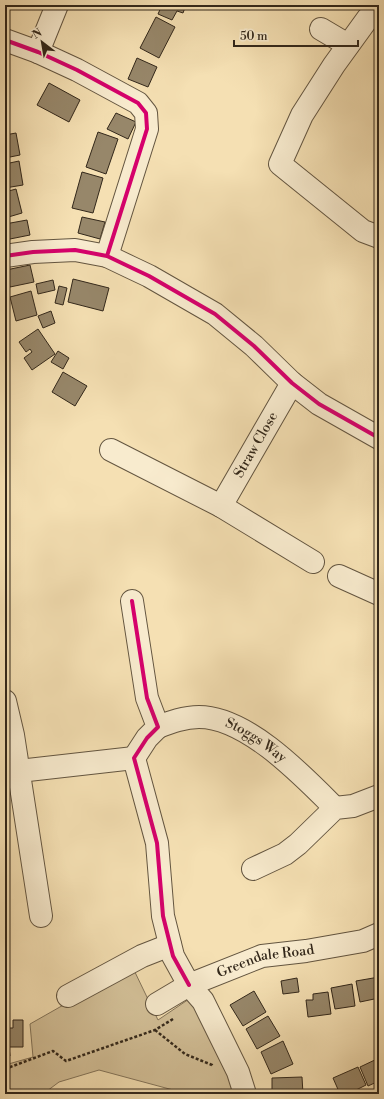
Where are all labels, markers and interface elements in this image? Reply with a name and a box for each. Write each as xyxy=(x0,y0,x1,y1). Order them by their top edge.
north arrow xyxy=(22,22,62,62)
scale bar xyxy=(234,22,358,48)
text: N xyxy=(30,26,45,43)
text: 50 m xyxy=(240,29,268,44)
street label: Straw Close xyxy=(230,409,282,481)
street label: Stoggs Way xyxy=(222,714,290,767)
street label: Greendale Road xyxy=(214,941,316,982)

